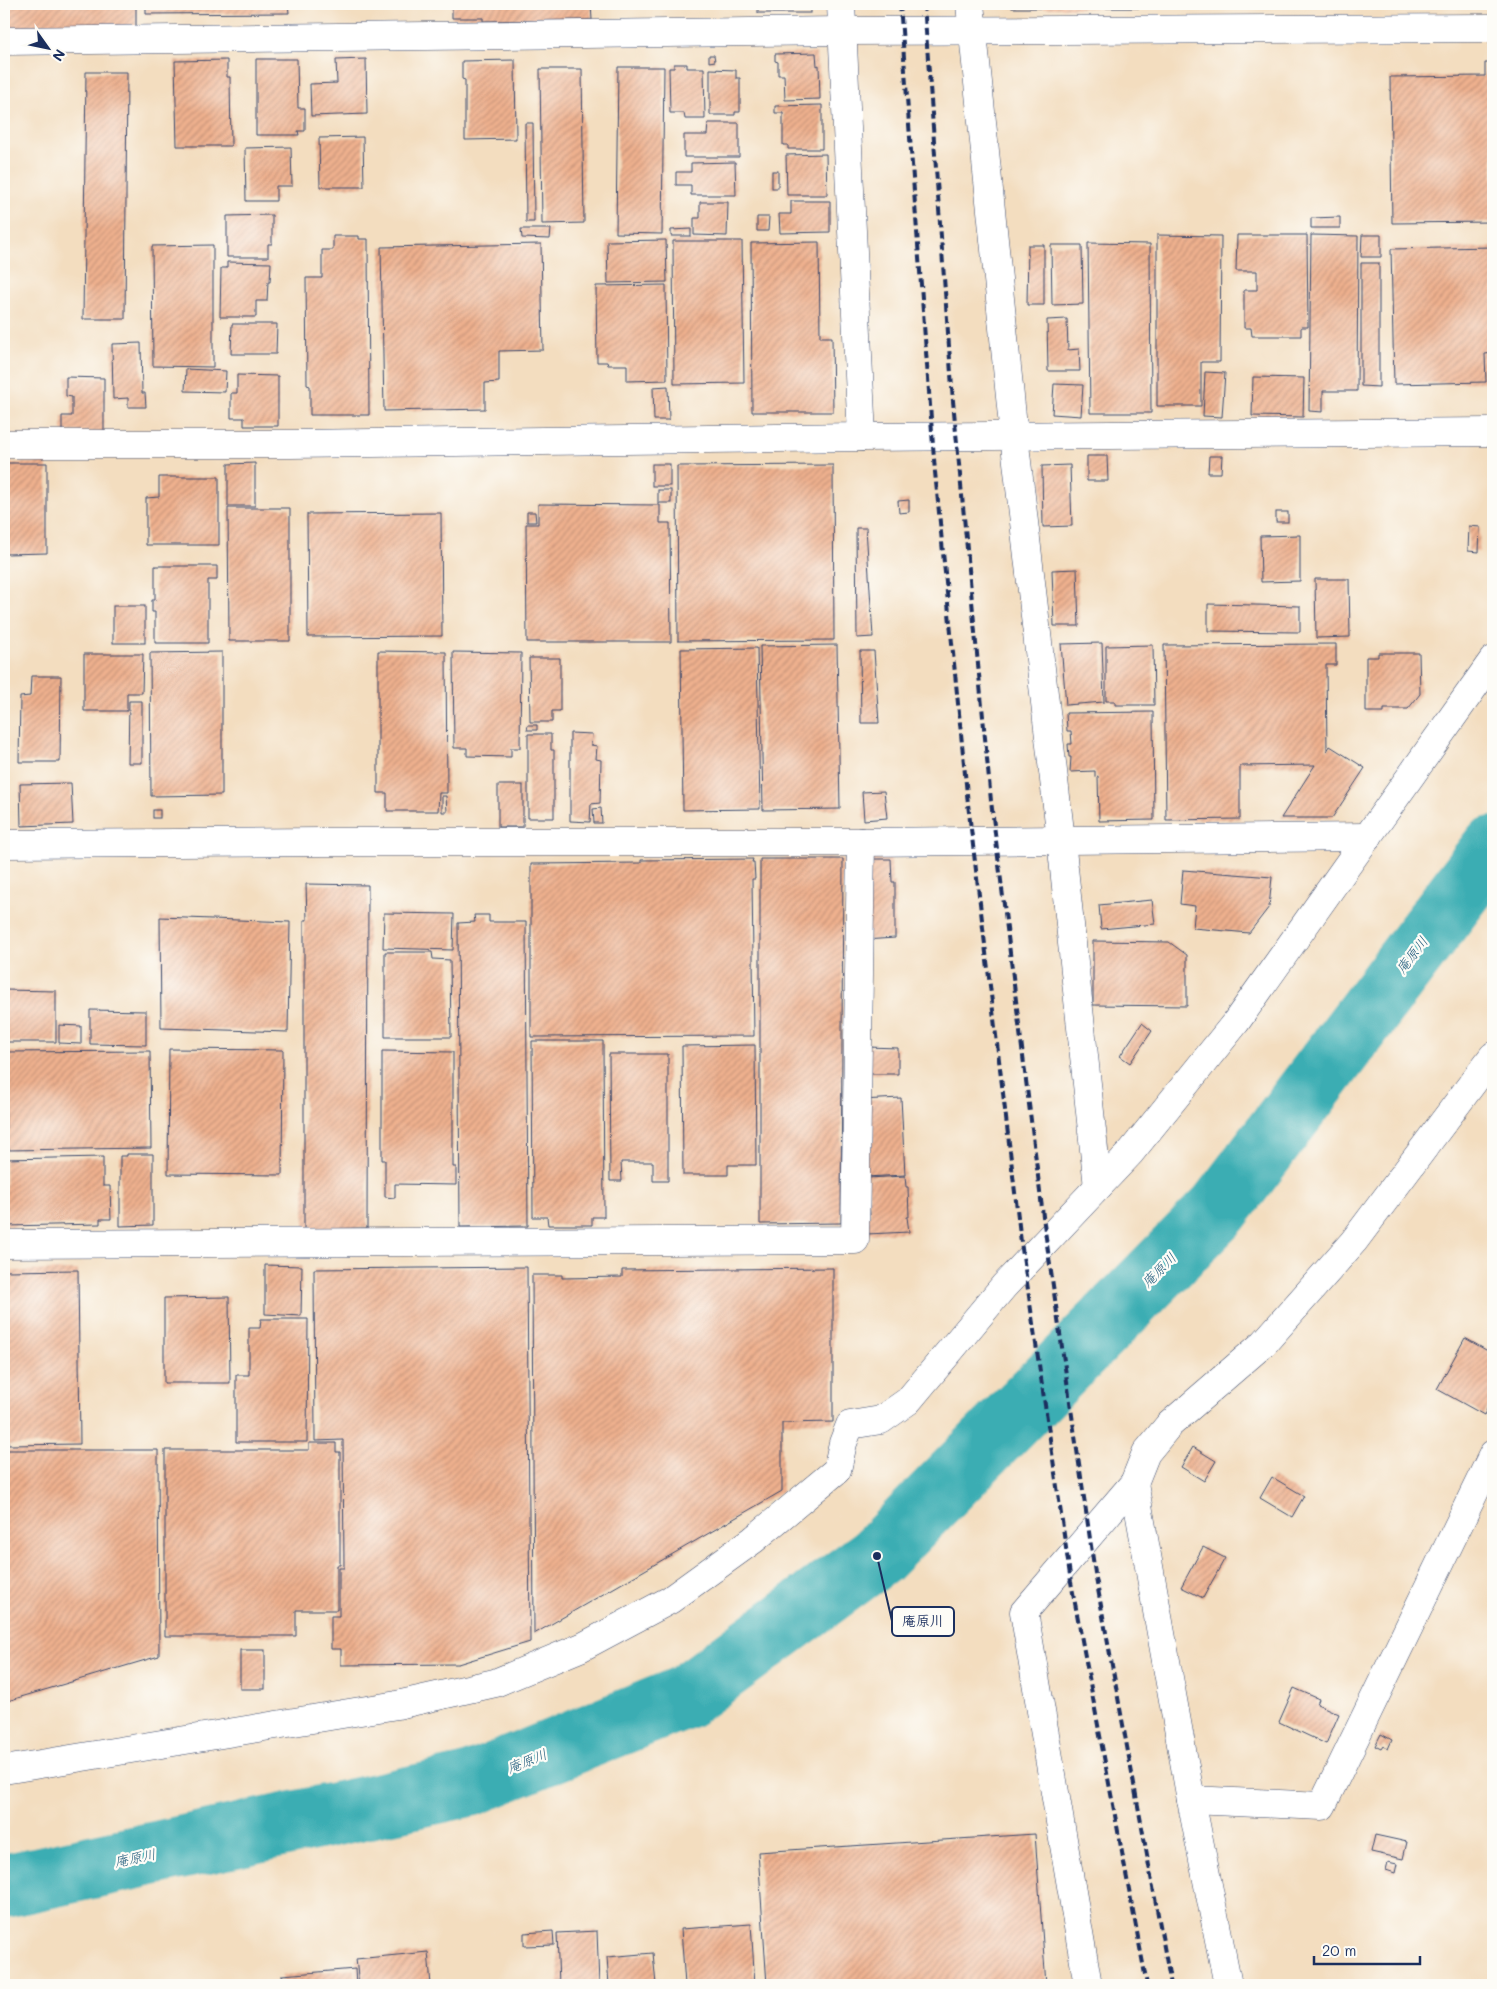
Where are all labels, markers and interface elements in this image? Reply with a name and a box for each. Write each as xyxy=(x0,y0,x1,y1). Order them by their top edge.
north arrow xyxy=(22,22,72,72)
text: N xyxy=(48,46,70,65)
water label: 庵原川 xyxy=(1391,932,1432,977)
water label: 庵原川 xyxy=(1137,1248,1180,1291)
callout: 庵原川 xyxy=(892,1607,954,1636)
text: 庵原川 xyxy=(902,1611,944,1630)
water label: 庵原川 xyxy=(504,1744,550,1777)
water label: 庵原川 xyxy=(112,1844,157,1871)
scale bar xyxy=(1314,1934,1421,1966)
text: 20 m xyxy=(1322,1940,1356,1960)

